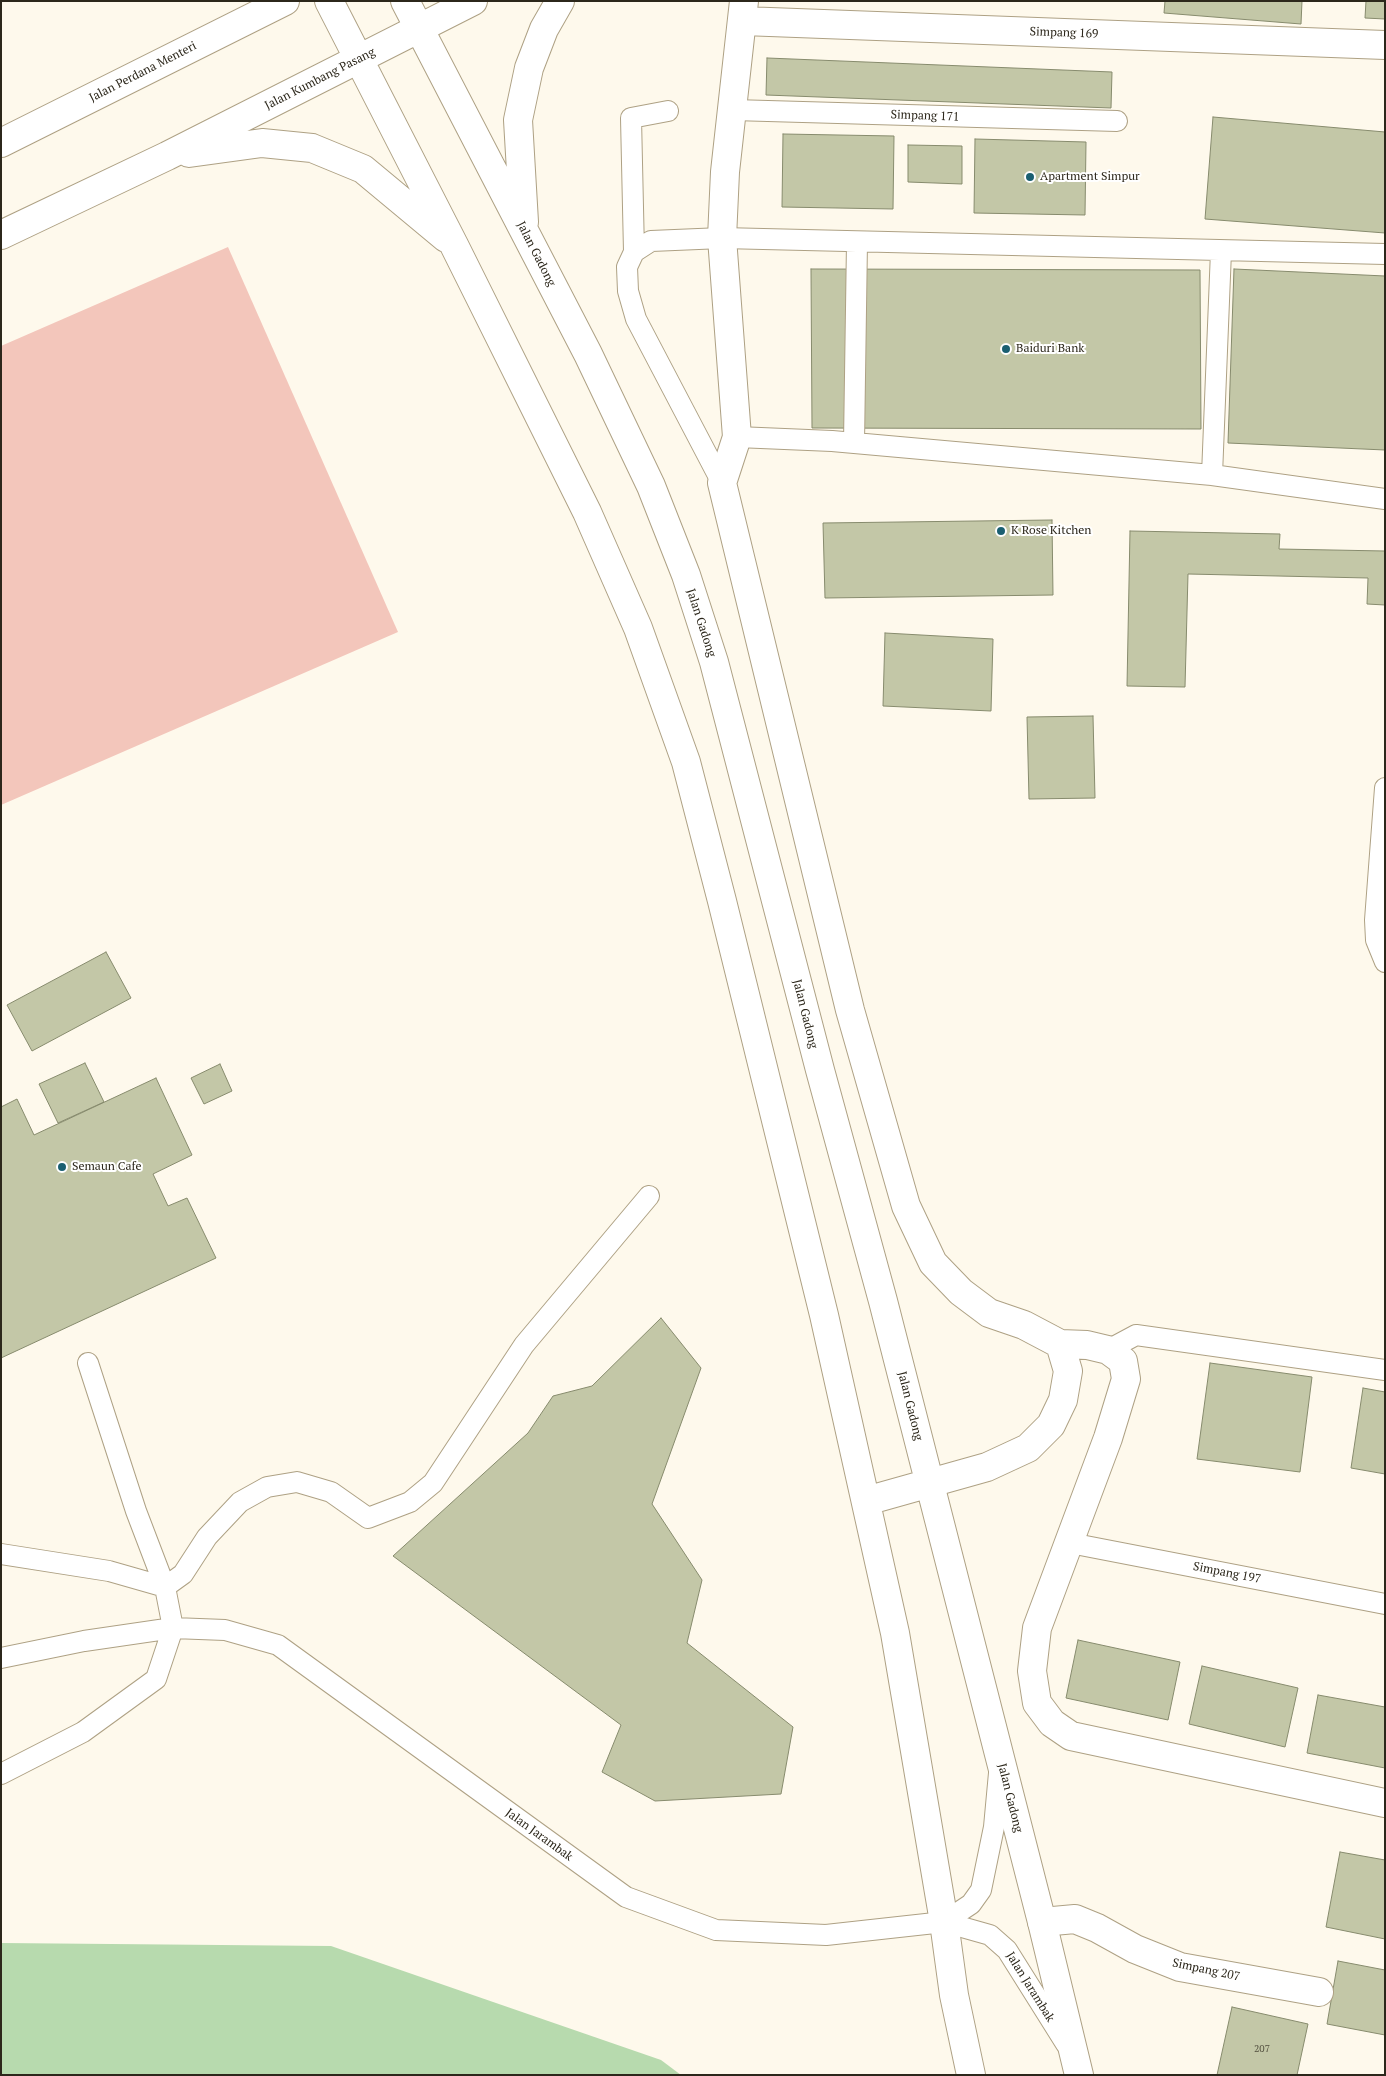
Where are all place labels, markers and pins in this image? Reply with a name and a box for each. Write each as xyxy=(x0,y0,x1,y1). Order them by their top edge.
place label: Apartment Simpur xyxy=(1040,170,1140,184)
marker: Apartment Simpur xyxy=(1024,171,1036,183)
place label: Baiduri Bank xyxy=(1016,342,1084,356)
marker: Baiduri Bank xyxy=(1000,343,1012,355)
place label: K Rose Kitchen xyxy=(1011,524,1091,538)
marker: K Rose Kitchen xyxy=(995,525,1007,537)
place label: Semaun Cafe xyxy=(72,1160,142,1174)
marker: Semaun Cafe xyxy=(56,1161,68,1173)

